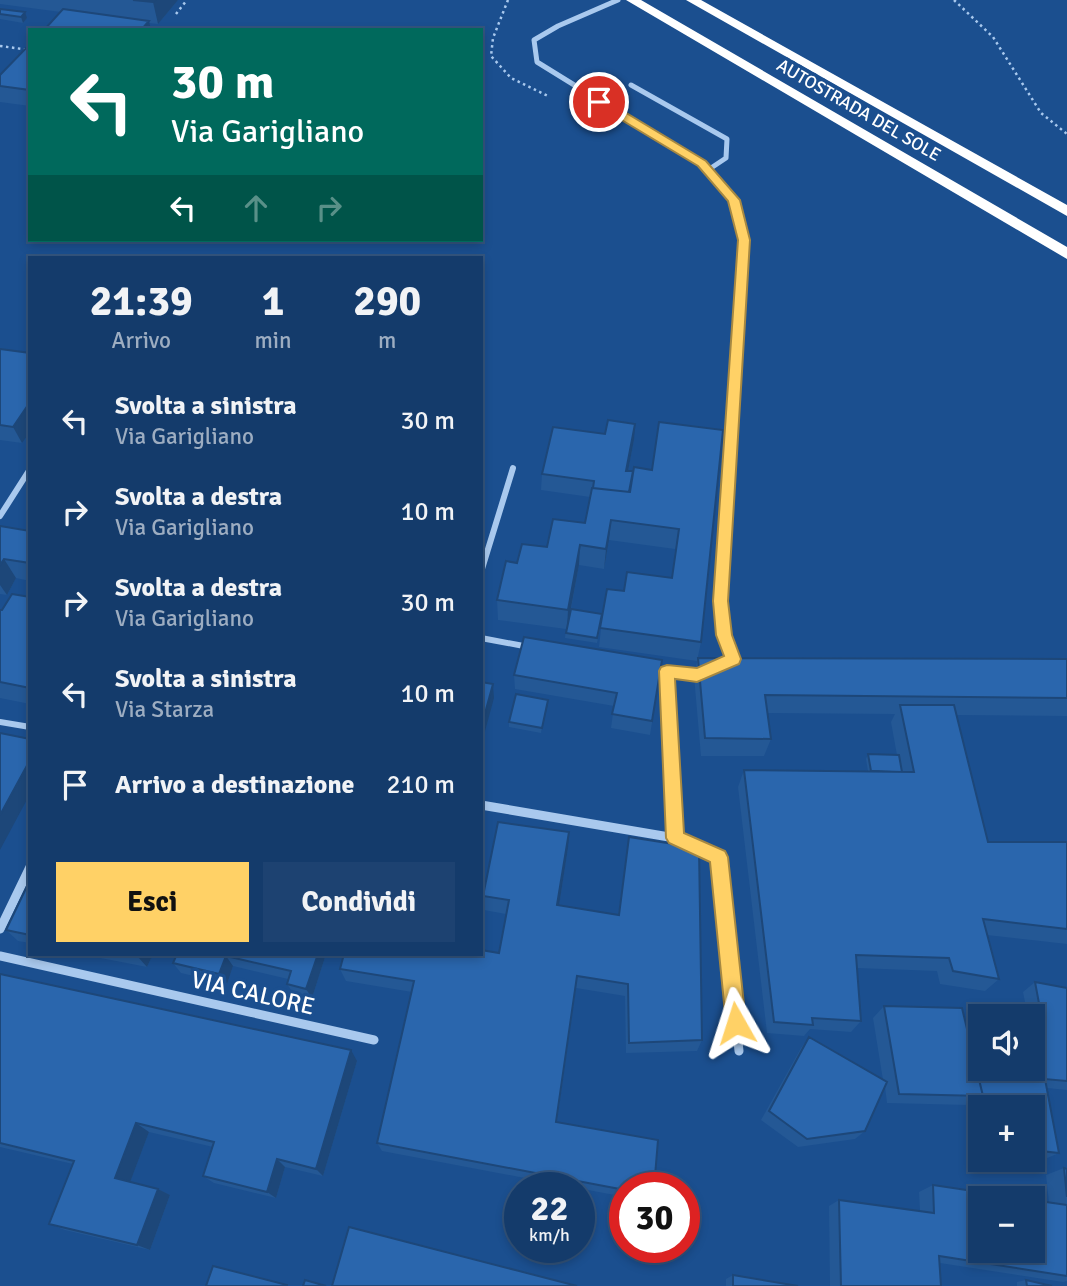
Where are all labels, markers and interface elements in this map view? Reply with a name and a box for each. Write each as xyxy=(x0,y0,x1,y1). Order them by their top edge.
text: 30 m xyxy=(171,52,274,112)
street label: AUTOSTRADA DEL SOLE xyxy=(773,54,945,166)
icon: left xyxy=(56,56,147,147)
pin xyxy=(569,72,629,132)
icon: arrive xyxy=(580,83,618,121)
text: Via Garigliano xyxy=(171,112,364,151)
icon: left xyxy=(164,189,202,227)
icon: ahead xyxy=(237,189,275,227)
icon: right xyxy=(310,189,348,227)
text: 21:39 xyxy=(90,276,193,327)
text: 1 xyxy=(262,276,284,327)
text: 290 xyxy=(353,276,421,327)
text: Arrivo xyxy=(111,326,171,355)
text: min xyxy=(254,326,292,355)
text: m xyxy=(378,326,396,355)
text: Svolta a sinistra xyxy=(115,390,297,422)
icon: left xyxy=(56,402,94,440)
text: 30 m xyxy=(400,405,455,437)
text: Via Garigliano xyxy=(115,422,254,451)
text: Svolta a destra xyxy=(115,481,282,513)
icon: right xyxy=(56,493,94,531)
text: 10 m xyxy=(400,496,455,528)
text: Via Garigliano xyxy=(115,513,254,542)
text: Svolta a destra xyxy=(115,572,282,604)
icon: right xyxy=(56,584,94,622)
text: 30 m xyxy=(400,587,455,619)
text: Via Garigliano xyxy=(115,604,254,633)
text: Svolta a sinistra xyxy=(115,663,297,695)
icon: left xyxy=(56,675,94,713)
text: 10 m xyxy=(400,678,455,710)
text: Via Starza xyxy=(115,695,214,724)
icon: arrive xyxy=(56,766,94,804)
text: Arrivo a destinazione xyxy=(115,769,355,801)
text: 210 m xyxy=(386,769,455,801)
button: Esci xyxy=(56,862,249,942)
button: Condividi xyxy=(263,862,455,942)
street label: VIA CALORE xyxy=(188,964,318,1022)
position arrow xyxy=(699,986,773,1060)
map controls xyxy=(968,1004,1045,1263)
button: sound xyxy=(968,1004,1045,1081)
button: + xyxy=(968,1095,1045,1172)
speed limit sign: 30 xyxy=(609,1172,700,1263)
button: − xyxy=(968,1186,1045,1263)
text: 22 xyxy=(531,1187,568,1230)
text: km/h xyxy=(529,1224,570,1246)

